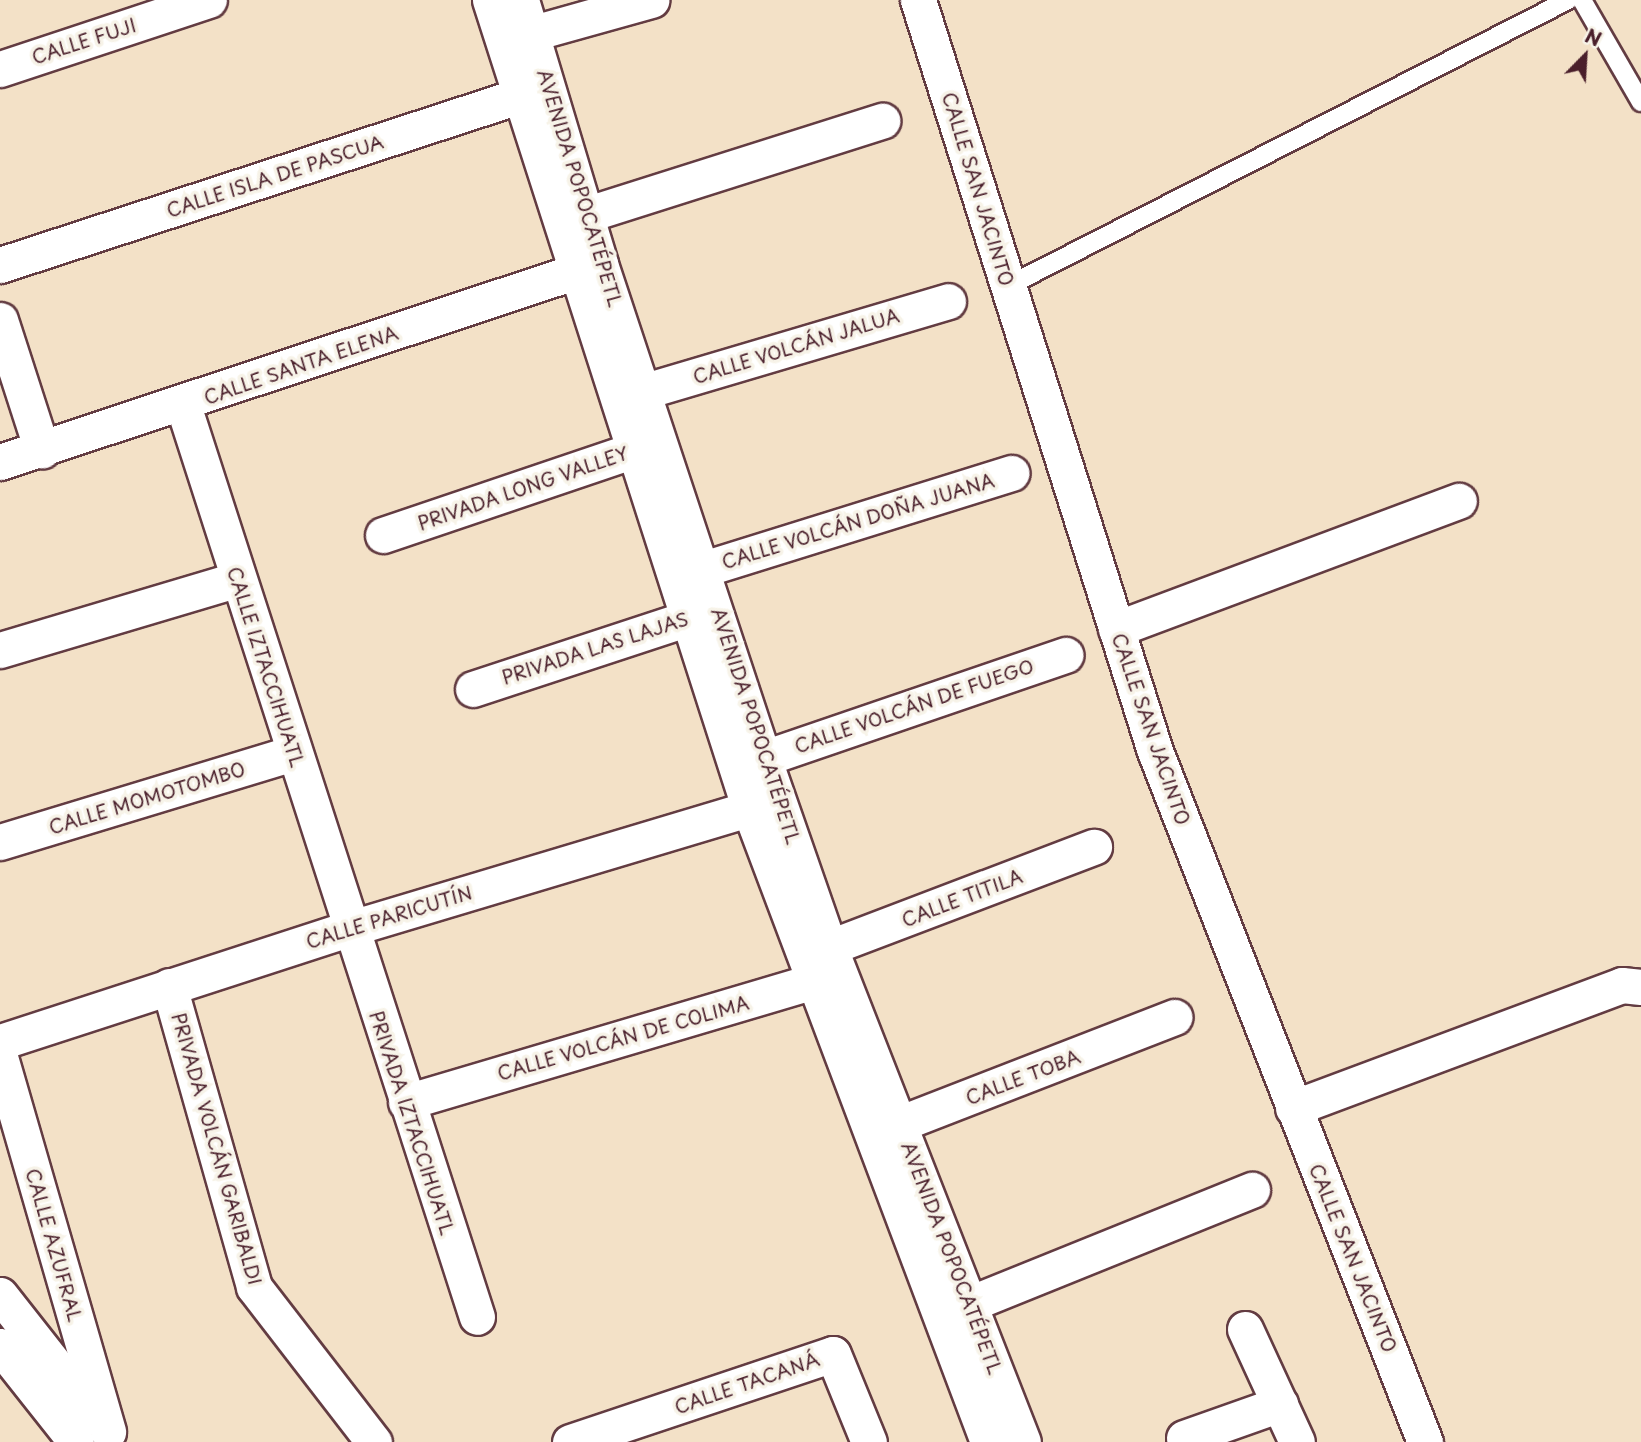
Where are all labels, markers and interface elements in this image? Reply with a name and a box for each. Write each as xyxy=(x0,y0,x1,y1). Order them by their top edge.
street label: CALLE FUJI xyxy=(27,13,141,69)
north arrow xyxy=(1550,21,1620,91)
text: N xyxy=(1581,21,1606,53)
street label: AVENIDA POPOCATÉPETL xyxy=(533,67,627,309)
street label: CALLE SAN JACINTO xyxy=(938,90,1018,288)
street label: CALLE ISLA DE PASCUA xyxy=(162,130,388,222)
street label: CALLE VOLCÁN JALUA xyxy=(688,303,904,389)
street label: CALLE SANTA ELENA xyxy=(200,321,402,409)
street label: PRIVADA LONG VALLEY xyxy=(412,440,634,536)
street label: CALLE VOLCÁN DOÑA JUANA xyxy=(717,468,999,574)
street label: CALLE IZTACCIHUATL xyxy=(222,563,310,771)
street label: AVENIDA POPOCATÉPETL xyxy=(707,606,805,846)
street label: PRIVADA LAS LAJAS xyxy=(498,607,692,689)
street label: CALLE SAN JACINTO xyxy=(1108,630,1194,828)
street label: CALLE VOLCÁN DE FUEGO xyxy=(789,653,1039,759)
street label: CALLE MOMOTOMBO xyxy=(45,757,249,839)
street label: CALLE TITILA xyxy=(897,864,1027,932)
street label: CALLE PARICUTÍN xyxy=(302,881,476,953)
street label: CALLE VOLCÁN DE COLIMA xyxy=(493,991,753,1085)
street label: PRIVADA IZTACCIHUATL xyxy=(365,1007,459,1239)
street label: PRIVADA VOLCÁN GARIBALDI xyxy=(167,1008,267,1290)
street label: CALLE TOBA xyxy=(962,1044,1084,1110)
street label: AVENIDA POPOCATÉPETL xyxy=(897,1139,1007,1377)
street label: CALLE SAN JACINTO xyxy=(1305,1161,1401,1355)
street label: CALLE AZUFRAL xyxy=(21,1165,87,1325)
street label: CALLE TACANÁ xyxy=(672,1348,822,1418)

